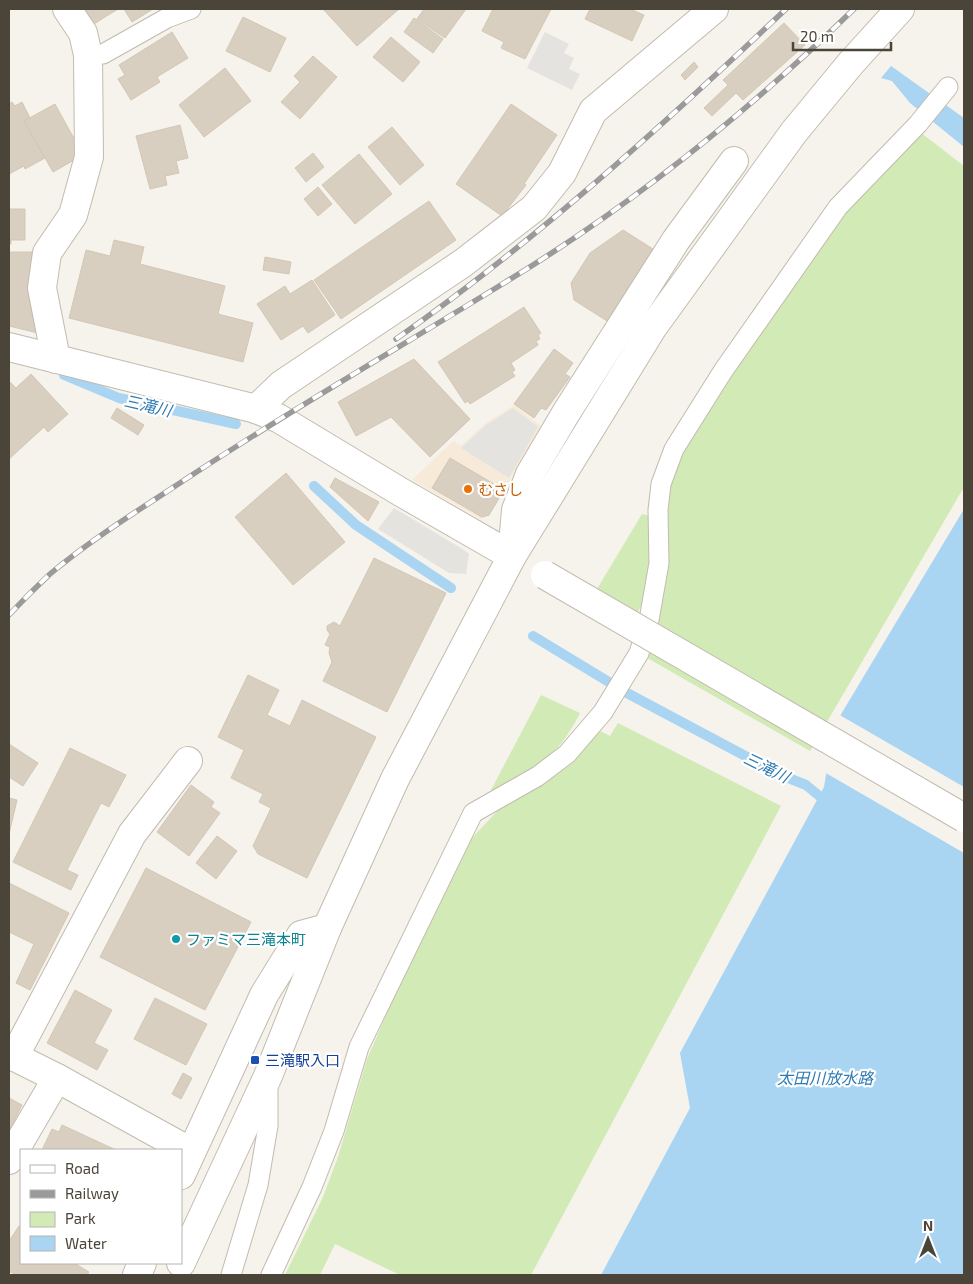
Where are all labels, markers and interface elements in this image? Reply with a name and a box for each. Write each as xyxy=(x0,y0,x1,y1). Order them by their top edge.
scale bar xyxy=(793,20,890,52)
text: 20 m xyxy=(800,27,834,45)
water label: 三滝川 xyxy=(122,390,175,420)
place label: むさし xyxy=(478,480,523,498)
marker: むさし xyxy=(462,483,474,495)
water label: 三滝川 xyxy=(741,748,795,787)
place label: ファミマ三滝本町 xyxy=(186,930,306,948)
marker: ファミマ三滝本町 xyxy=(170,933,182,945)
place label: 三滝駅入口 xyxy=(265,1051,340,1069)
marker: 三滝駅入口 xyxy=(249,1054,261,1066)
water label: 太田川放水路 xyxy=(777,1068,875,1087)
legend xyxy=(20,1149,182,1264)
text: Road xyxy=(65,1159,100,1177)
text: Railway xyxy=(65,1184,119,1202)
text: Park xyxy=(65,1209,96,1227)
north arrow xyxy=(903,1214,953,1264)
text: N xyxy=(923,1217,933,1234)
text: Water xyxy=(65,1234,107,1252)

